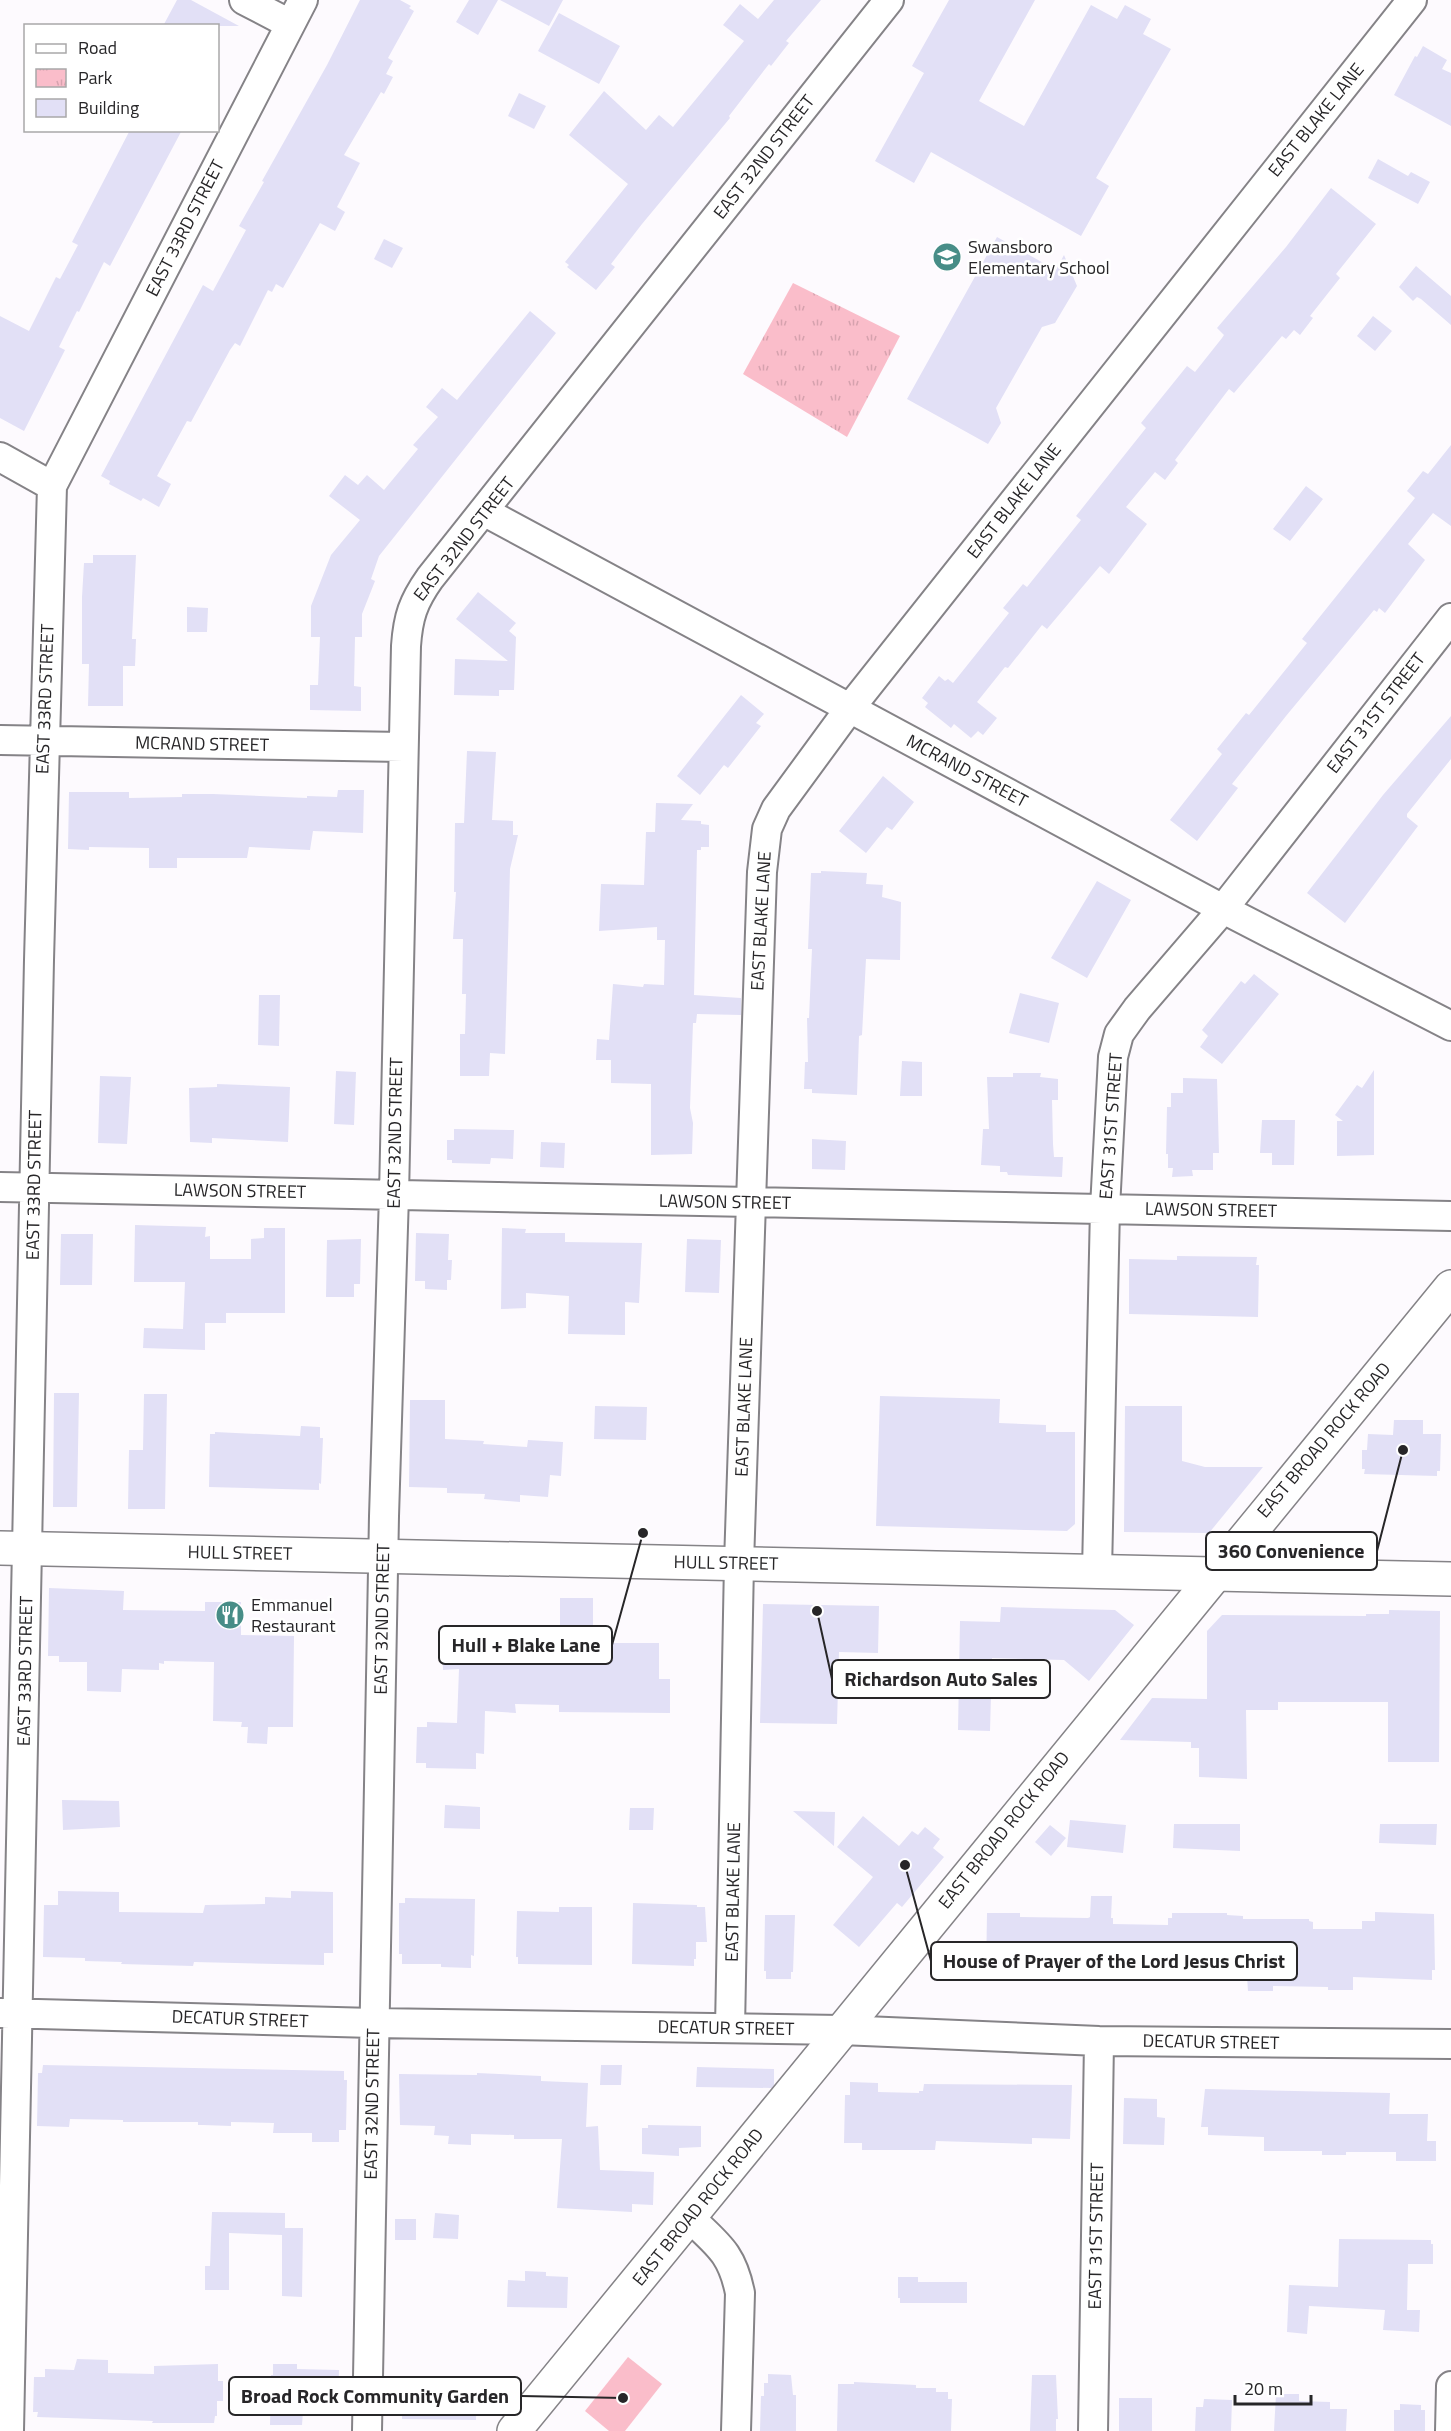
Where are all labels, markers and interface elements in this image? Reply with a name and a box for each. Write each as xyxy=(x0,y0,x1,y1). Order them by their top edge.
legend xyxy=(24,24,219,132)
text: Road xyxy=(78,34,117,61)
street label: EAST BLAKE LANE xyxy=(1261,57,1370,183)
text: Park xyxy=(78,64,113,91)
street label: EAST 32ND STREET xyxy=(706,88,821,225)
text: Building xyxy=(78,94,139,121)
street label: EAST 33RD STREET xyxy=(138,154,231,301)
place label: Swansboro Elementary School xyxy=(968,233,1110,281)
school or university icon: Swansboro Elementary School xyxy=(931,241,963,273)
street label: EAST BLAKE LANE xyxy=(960,437,1067,564)
street label: EAST 32ND STREET xyxy=(406,470,521,607)
street label: EAST 33RD STREET xyxy=(28,623,61,775)
street label: EAST 31ST STREET xyxy=(1320,646,1432,779)
street label: MCRAND STREET xyxy=(902,727,1033,814)
street label: MCRAND STREET xyxy=(135,729,270,758)
street label: EAST BLAKE LANE xyxy=(743,850,778,991)
street label: EAST 31ST STREET xyxy=(1092,1051,1129,1200)
street label: EAST 32ND STREET xyxy=(380,1057,409,1209)
street label: EAST 33RD STREET xyxy=(19,1109,48,1260)
street label: LAWSON STREET xyxy=(174,1176,307,1205)
street label: LAWSON STREET xyxy=(659,1187,792,1216)
street label: LAWSON STREET xyxy=(1145,1195,1278,1224)
street label: EAST BLAKE LANE xyxy=(728,1337,759,1477)
street label: EAST BROAD ROCK ROAD xyxy=(1250,1356,1397,1523)
callout: 360 Convenience xyxy=(1206,1532,1377,1570)
text: 360 Convenience xyxy=(1218,1535,1364,1566)
street label: HULL STREET xyxy=(187,1538,293,1567)
street label: EAST 32ND STREET xyxy=(367,1543,396,1695)
street label: HULL STREET xyxy=(673,1548,779,1577)
place label: Emmanuel Restaurant xyxy=(251,1591,336,1639)
street label: EAST 33RD STREET xyxy=(10,1595,39,1746)
restaurant icon: Emmanuel Restaurant xyxy=(214,1599,246,1631)
callout: Hull + Blake Lane xyxy=(439,1626,612,1664)
text: Hull + Blake Lane xyxy=(452,1629,600,1660)
callout: Richardson Auto Sales xyxy=(832,1660,1050,1698)
text: Richardson Auto Sales xyxy=(844,1663,1038,1694)
street label: EAST BROAD ROCK ROAD xyxy=(931,1745,1076,1914)
street label: EAST BLAKE LANE xyxy=(718,1822,747,1962)
callout: House of Prayer of the Lord Jesus Christ xyxy=(931,1942,1297,1980)
text: House of Prayer of the Lord Jesus Christ xyxy=(943,1945,1285,1976)
street label: DECATUR STREET xyxy=(171,2003,309,2034)
street label: DECATUR STREET xyxy=(657,2013,795,2042)
street label: DECATUR STREET xyxy=(1142,2027,1280,2056)
street label: EAST 32ND STREET xyxy=(357,2028,386,2180)
street label: EAST BROAD ROCK ROAD xyxy=(625,2122,770,2291)
street label: EAST 31ST STREET xyxy=(1081,2162,1110,2310)
scale bar xyxy=(1235,2368,1312,2406)
text: 20 m xyxy=(1244,2375,1283,2402)
callout: Broad Rock Community Garden xyxy=(229,2377,521,2415)
text: Broad Rock Community Garden xyxy=(241,2380,509,2411)

